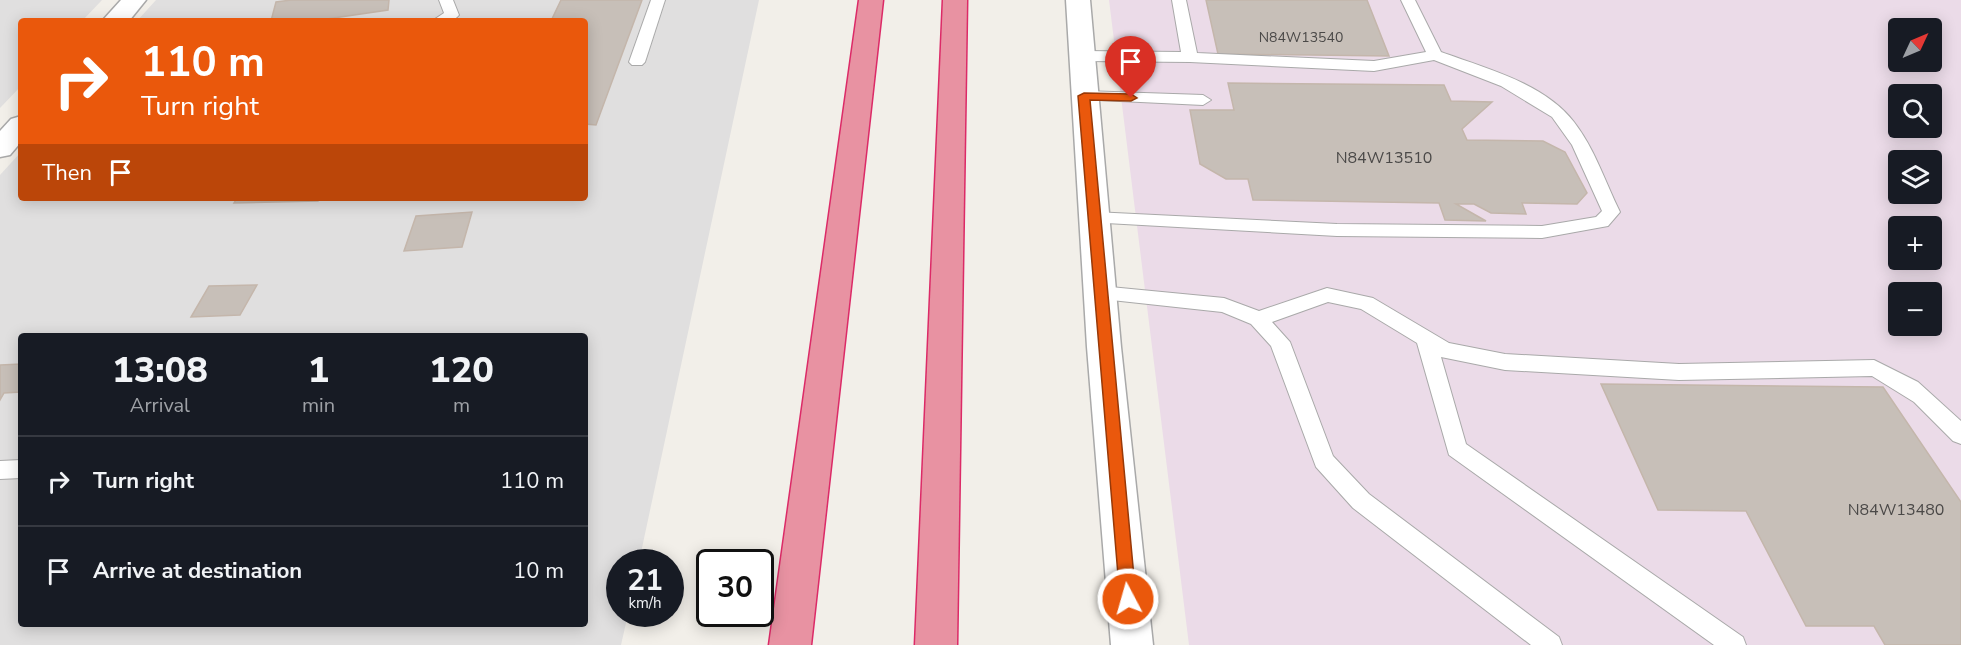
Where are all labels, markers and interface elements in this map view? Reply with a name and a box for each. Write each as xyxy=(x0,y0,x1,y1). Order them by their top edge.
north arrow xyxy=(1888,18,1942,72)
map controls xyxy=(1888,18,1942,336)
house number: N84W13540 xyxy=(1259,28,1343,47)
text: 110 m xyxy=(141,34,265,91)
pin xyxy=(1105,36,1156,98)
icon: right xyxy=(42,42,120,120)
icon: arrive xyxy=(1114,45,1147,78)
button: search xyxy=(1888,84,1942,138)
text: Turn right xyxy=(141,88,259,125)
house number: N84W13510 xyxy=(1336,147,1432,169)
button: layers xyxy=(1888,150,1942,204)
icon: arrive xyxy=(104,156,137,189)
text: Then xyxy=(42,158,92,188)
button: + xyxy=(1888,216,1942,270)
button: − xyxy=(1888,282,1942,336)
text: 13:08 xyxy=(112,346,208,395)
text: 1 xyxy=(308,346,329,395)
text: 120 xyxy=(429,346,494,395)
text: Arrival xyxy=(130,392,190,419)
text: min xyxy=(302,392,335,419)
text: m xyxy=(453,392,470,419)
icon: right xyxy=(42,465,75,498)
text: Turn right xyxy=(93,466,194,496)
text: 110 m xyxy=(500,466,564,496)
house number: N84W13480 xyxy=(1848,499,1944,521)
speed limit sign: 30 xyxy=(696,549,774,627)
icon: arrive xyxy=(42,555,75,588)
text: Arrive at destination xyxy=(93,556,302,586)
text: 10 m xyxy=(513,556,564,586)
text: 21 xyxy=(627,560,663,601)
position arrow xyxy=(1096,567,1160,631)
text: km/h xyxy=(628,593,662,613)

